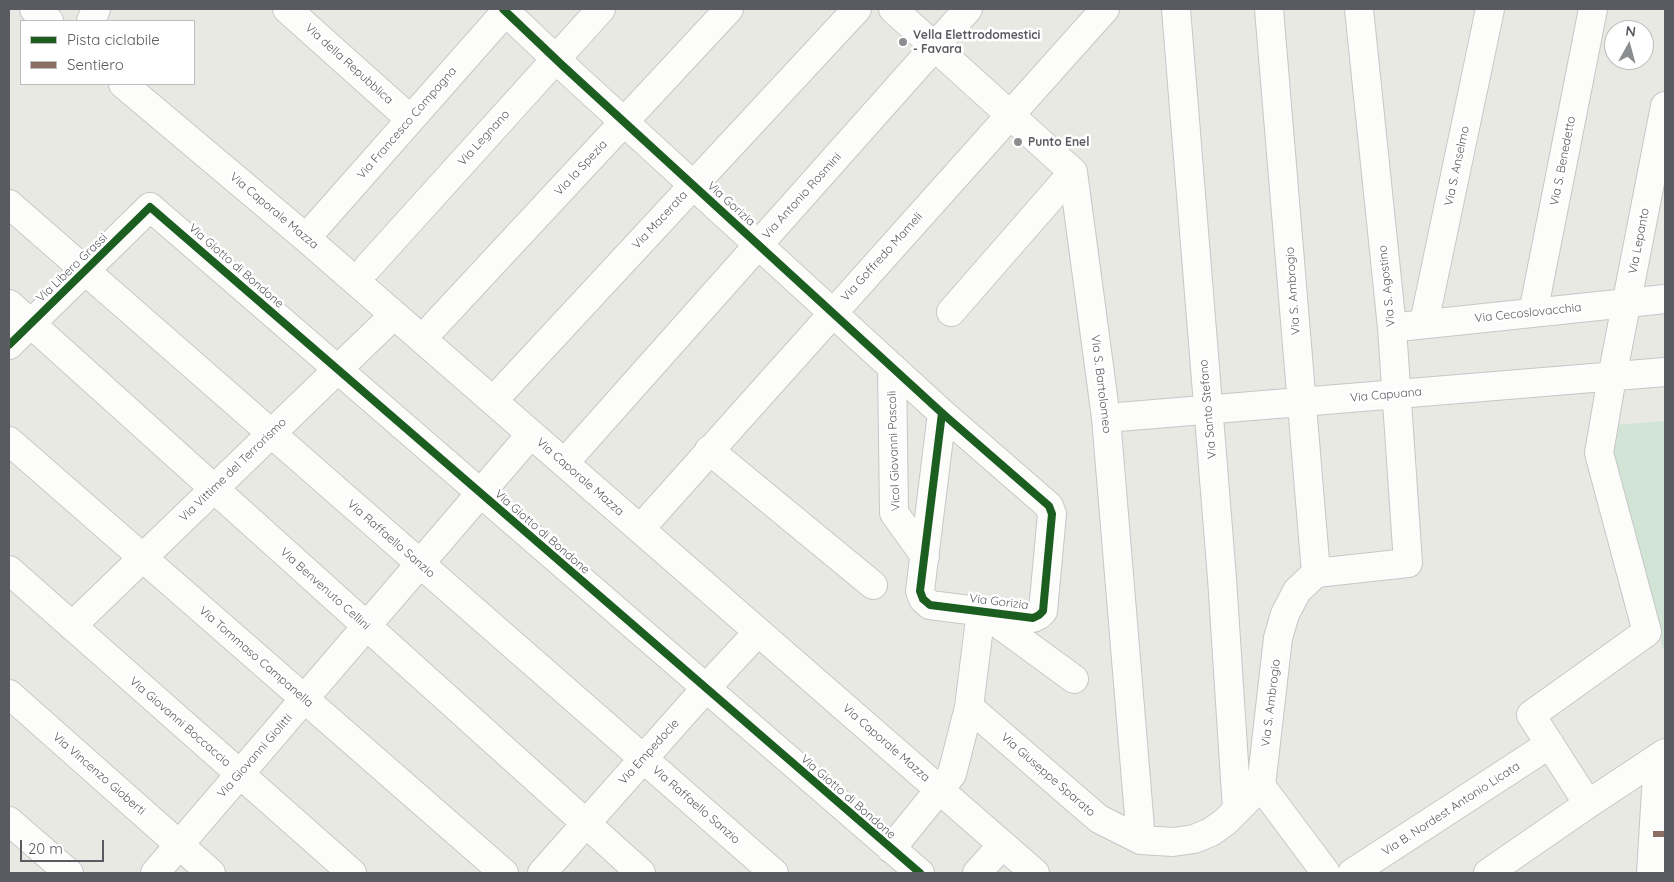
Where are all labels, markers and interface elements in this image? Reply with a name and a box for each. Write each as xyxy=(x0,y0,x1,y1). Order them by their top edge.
legend xyxy=(20,20,195,85)
north arrow xyxy=(1604,20,1654,70)
street label: Via della Repubblica xyxy=(302,21,396,107)
text: N xyxy=(1624,22,1637,41)
place label: Vella Elettrodomestici - Favara xyxy=(913,28,1040,56)
text: Pista ciclabile xyxy=(67,30,160,49)
marker: Vella Elettrodomestici - Favara xyxy=(897,36,909,48)
text: Sentiero xyxy=(67,55,124,74)
street label: Via Francesco Compagna xyxy=(354,64,460,182)
street label: Via Legnano xyxy=(455,107,513,169)
street label: Via S. Benedetto xyxy=(1547,115,1579,207)
street label: Via S. Anselmo xyxy=(1442,125,1472,207)
place label: Punto Enel xyxy=(1028,135,1089,149)
marker: Punto Enel xyxy=(1012,136,1024,148)
street label: Via la Spezia xyxy=(552,137,610,199)
street label: Via Antonio Rosmini xyxy=(760,150,844,242)
street label: Via Caporale Mazza xyxy=(227,170,321,252)
street label: Via Gorizia xyxy=(704,179,758,229)
street label: Via Macerata xyxy=(629,188,691,252)
street label: Via Lepanto xyxy=(1626,207,1652,275)
street label: Via Goffredo Mameli xyxy=(838,210,926,304)
street label: Via Giotto di Bondone xyxy=(186,221,286,311)
street label: Via Libero Grassi xyxy=(34,231,110,305)
street label: Via S. Agostino xyxy=(1376,244,1398,328)
street label: Via S. Ambrogio xyxy=(1283,247,1303,335)
street label: Via Cecoslovacchia xyxy=(1474,300,1582,326)
street label: Via S. Bartolomeo xyxy=(1088,334,1114,434)
street label: Via Santo Stefano xyxy=(1196,359,1220,459)
street label: Via Capuana xyxy=(1350,385,1422,405)
street label: Vicol Giovanni Pascoli xyxy=(885,391,903,511)
street label: Via Vittime del Terrorismo xyxy=(176,415,290,525)
street label: Via Caporale Mazza xyxy=(533,435,627,519)
street label: Via Giotto di Bondone xyxy=(492,487,592,577)
street label: Via Raffaello Sanzio xyxy=(344,497,438,581)
street label: Via Benvenuto Cellini xyxy=(277,545,373,633)
street label: Via Gorizia xyxy=(969,591,1029,613)
street label: Via Tommaso Campanella xyxy=(196,603,316,711)
street label: Via S. Ambrogio xyxy=(1258,658,1284,748)
street label: Via Giovanni Boccaccio xyxy=(126,674,234,770)
street label: Via Caporale Mazza xyxy=(839,701,933,785)
street label: Via Giovanni Giolitti xyxy=(215,711,295,801)
street label: Via Empedocle xyxy=(616,716,682,788)
street label: Via Vincenzo Gioberti xyxy=(50,730,148,818)
street label: Via Giuseppe Sparato xyxy=(998,730,1098,820)
street label: Via Giotto di Bondone xyxy=(798,752,898,842)
street label: Via B. Nordest Antonio Licata xyxy=(1379,759,1523,859)
street label: Via Raffaello Sanzio xyxy=(649,763,743,847)
scale bar xyxy=(22,830,106,862)
text: 20 m xyxy=(28,839,63,858)

